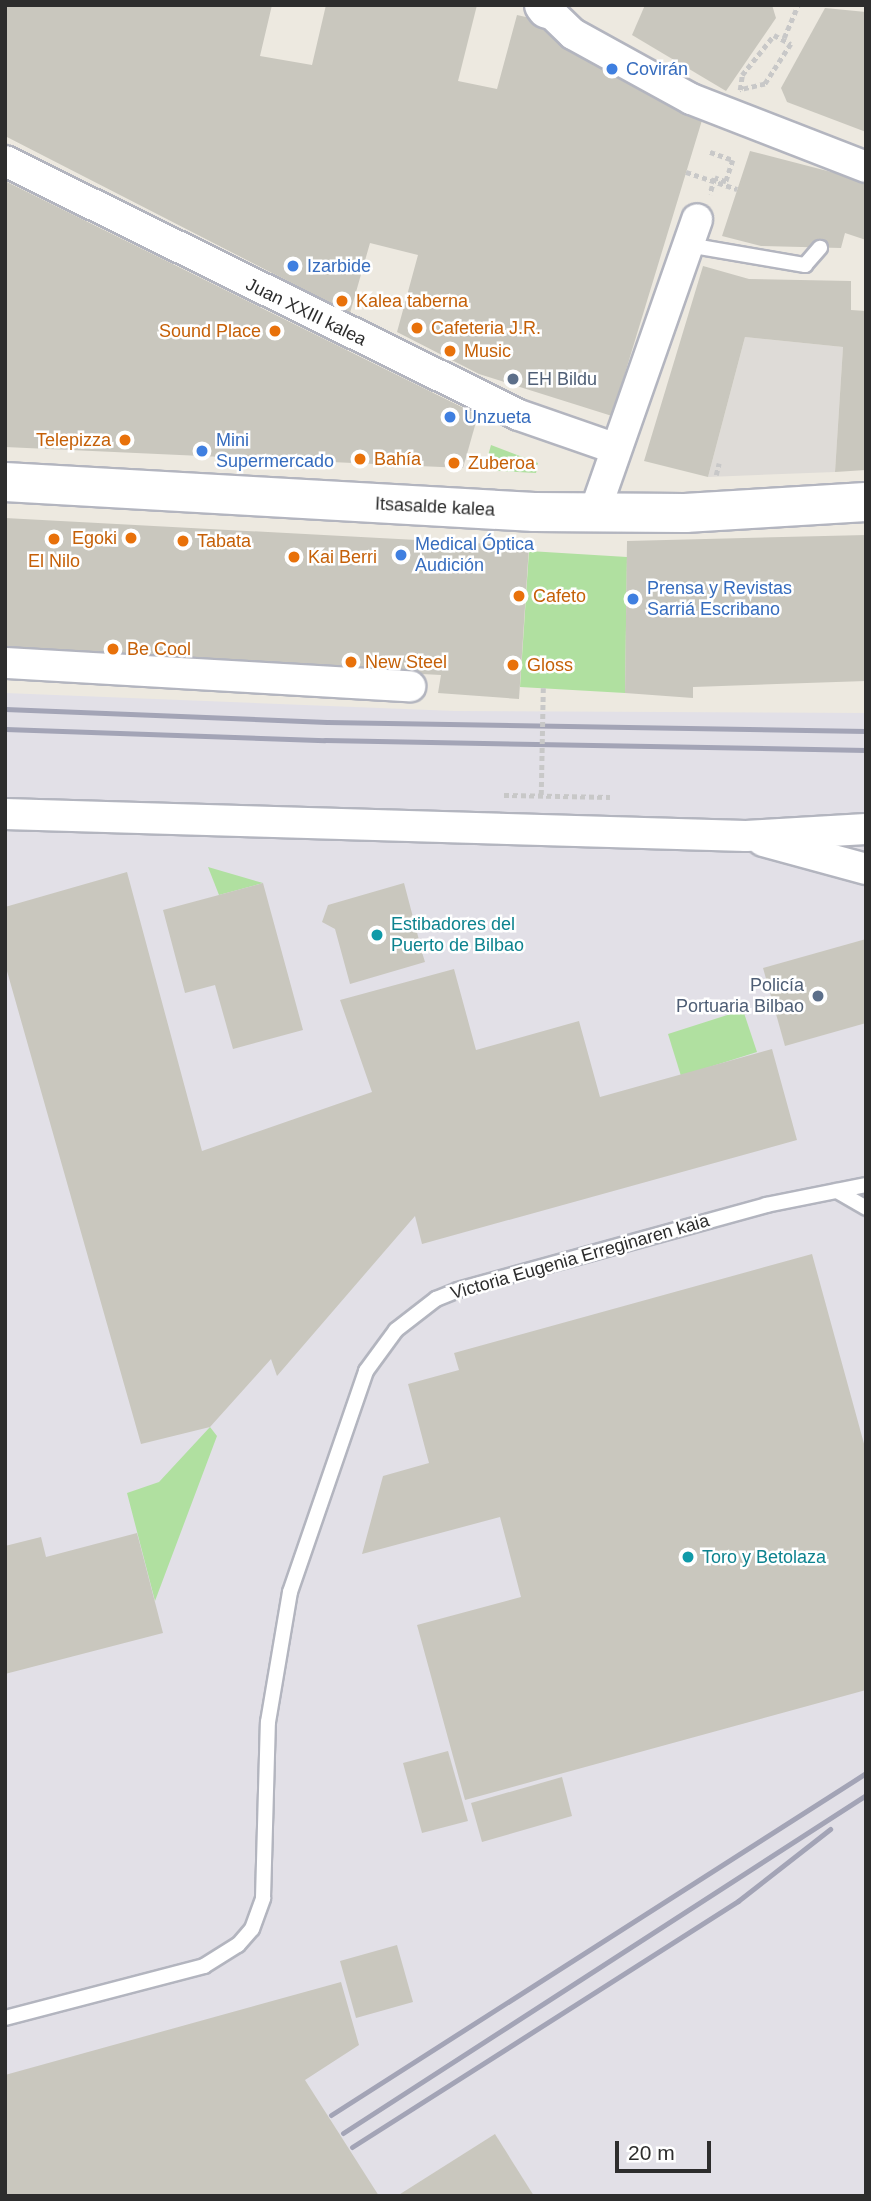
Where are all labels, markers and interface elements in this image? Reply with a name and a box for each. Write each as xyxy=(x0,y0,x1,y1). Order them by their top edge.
place label: Covirán xyxy=(626,58,688,80)
marker: Covirán xyxy=(604,61,620,77)
place label: Izarbide xyxy=(307,255,371,277)
marker: Izarbide xyxy=(285,258,301,274)
street label: Juan XXIII kalea xyxy=(242,274,370,350)
place label: Kalea taberna xyxy=(356,290,468,312)
marker: Kalea taberna xyxy=(334,293,350,309)
place label: Cafeteria J.R. xyxy=(431,317,541,339)
place label: Sound Place xyxy=(159,320,261,342)
marker: Cafeteria J.R. xyxy=(409,320,425,336)
marker: Sound Place xyxy=(267,323,283,339)
place label: Music xyxy=(464,340,511,362)
marker: Music xyxy=(442,343,458,359)
place label: EH Bildu xyxy=(527,368,597,390)
marker: EH Bildu xyxy=(505,371,521,387)
place label: Unzueta xyxy=(464,406,531,428)
marker: Unzueta xyxy=(442,409,458,425)
place label: Telepizza xyxy=(36,429,111,451)
place label: Mini Supermercado xyxy=(216,430,334,472)
marker: Telepizza xyxy=(117,432,133,448)
marker: Mini Supermercado xyxy=(194,443,210,459)
place label: Bahía xyxy=(374,448,421,470)
marker: Bahía xyxy=(352,451,368,467)
place label: Zuberoa xyxy=(468,452,535,474)
marker: Zuberoa xyxy=(446,455,462,471)
street label: Itsasalde kalea xyxy=(374,493,496,521)
place label: Egoki xyxy=(72,527,117,549)
marker: Egoki xyxy=(123,530,139,546)
place label: Tabata xyxy=(197,530,251,552)
marker: El Nilo xyxy=(46,531,62,547)
marker: Tabata xyxy=(175,533,191,549)
place label: Medical Óptica Audición xyxy=(415,534,534,576)
place label: Kai Berri xyxy=(308,546,377,568)
marker: Medical Óptica Audición xyxy=(393,547,409,563)
marker: Kai Berri xyxy=(286,549,302,565)
place label: El Nilo xyxy=(28,550,80,572)
place label: Prensa y Revistas Sarriá Escribano xyxy=(647,578,792,620)
place label: Cafeto xyxy=(533,585,586,607)
marker: Cafeto xyxy=(511,588,527,604)
marker: Prensa y Revistas Sarriá Escribano xyxy=(625,591,641,607)
place label: Be Cool xyxy=(127,638,191,660)
marker: Be Cool xyxy=(105,641,121,657)
place label: New Steel xyxy=(365,651,447,673)
marker: New Steel xyxy=(343,654,359,670)
place label: Gloss xyxy=(527,654,573,676)
marker: Gloss xyxy=(505,657,521,673)
place label: Estibadores del Puerto de Bilbao xyxy=(391,914,524,956)
marker: Estibadores del Puerto de Bilbao xyxy=(369,927,385,943)
place label: Policía Portuaria Bilbao xyxy=(676,975,804,1018)
marker: Policía Portuaria Bilbao xyxy=(810,988,826,1004)
street label: Victoria Eugenia Erreginaren kaia xyxy=(448,1210,712,1304)
place label: Toro y Betolaza xyxy=(702,1546,826,1568)
marker: Toro y Betolaza xyxy=(680,1549,696,1565)
scale bar xyxy=(619,2128,715,2172)
text: 20 m xyxy=(628,2141,675,2164)

